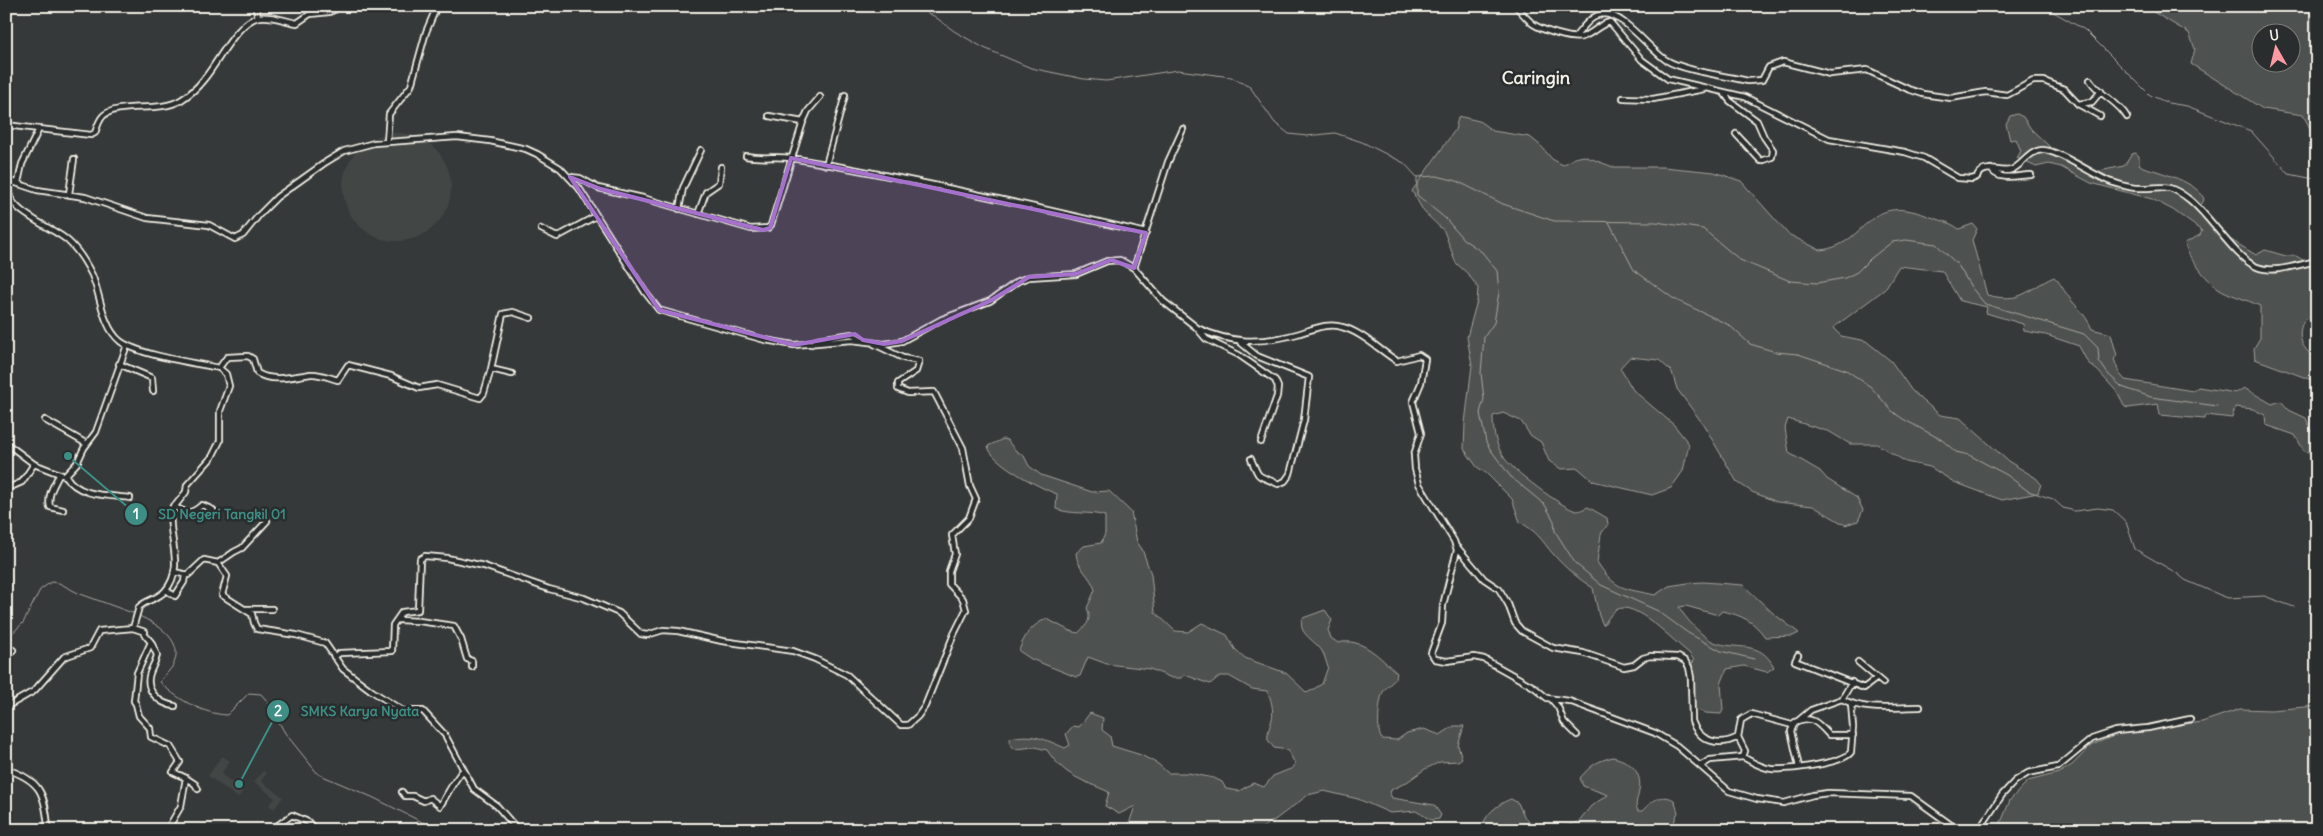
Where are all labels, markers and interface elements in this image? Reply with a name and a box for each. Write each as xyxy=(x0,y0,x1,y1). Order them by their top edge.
north arrow xyxy=(2250,22,2300,72)
text: U xyxy=(2268,26,2280,45)
district label: Caringin xyxy=(1502,66,1571,89)
callout: SD Negeri Tangkil 01 xyxy=(123,499,296,528)
text: 1 xyxy=(133,504,139,523)
text: SD Negeri Tangkil 01 xyxy=(158,505,286,523)
callout: SMKS Karya Nyata xyxy=(266,697,429,726)
text: 2 xyxy=(274,701,282,720)
text: SMKS Karya Nyata xyxy=(301,702,419,720)

